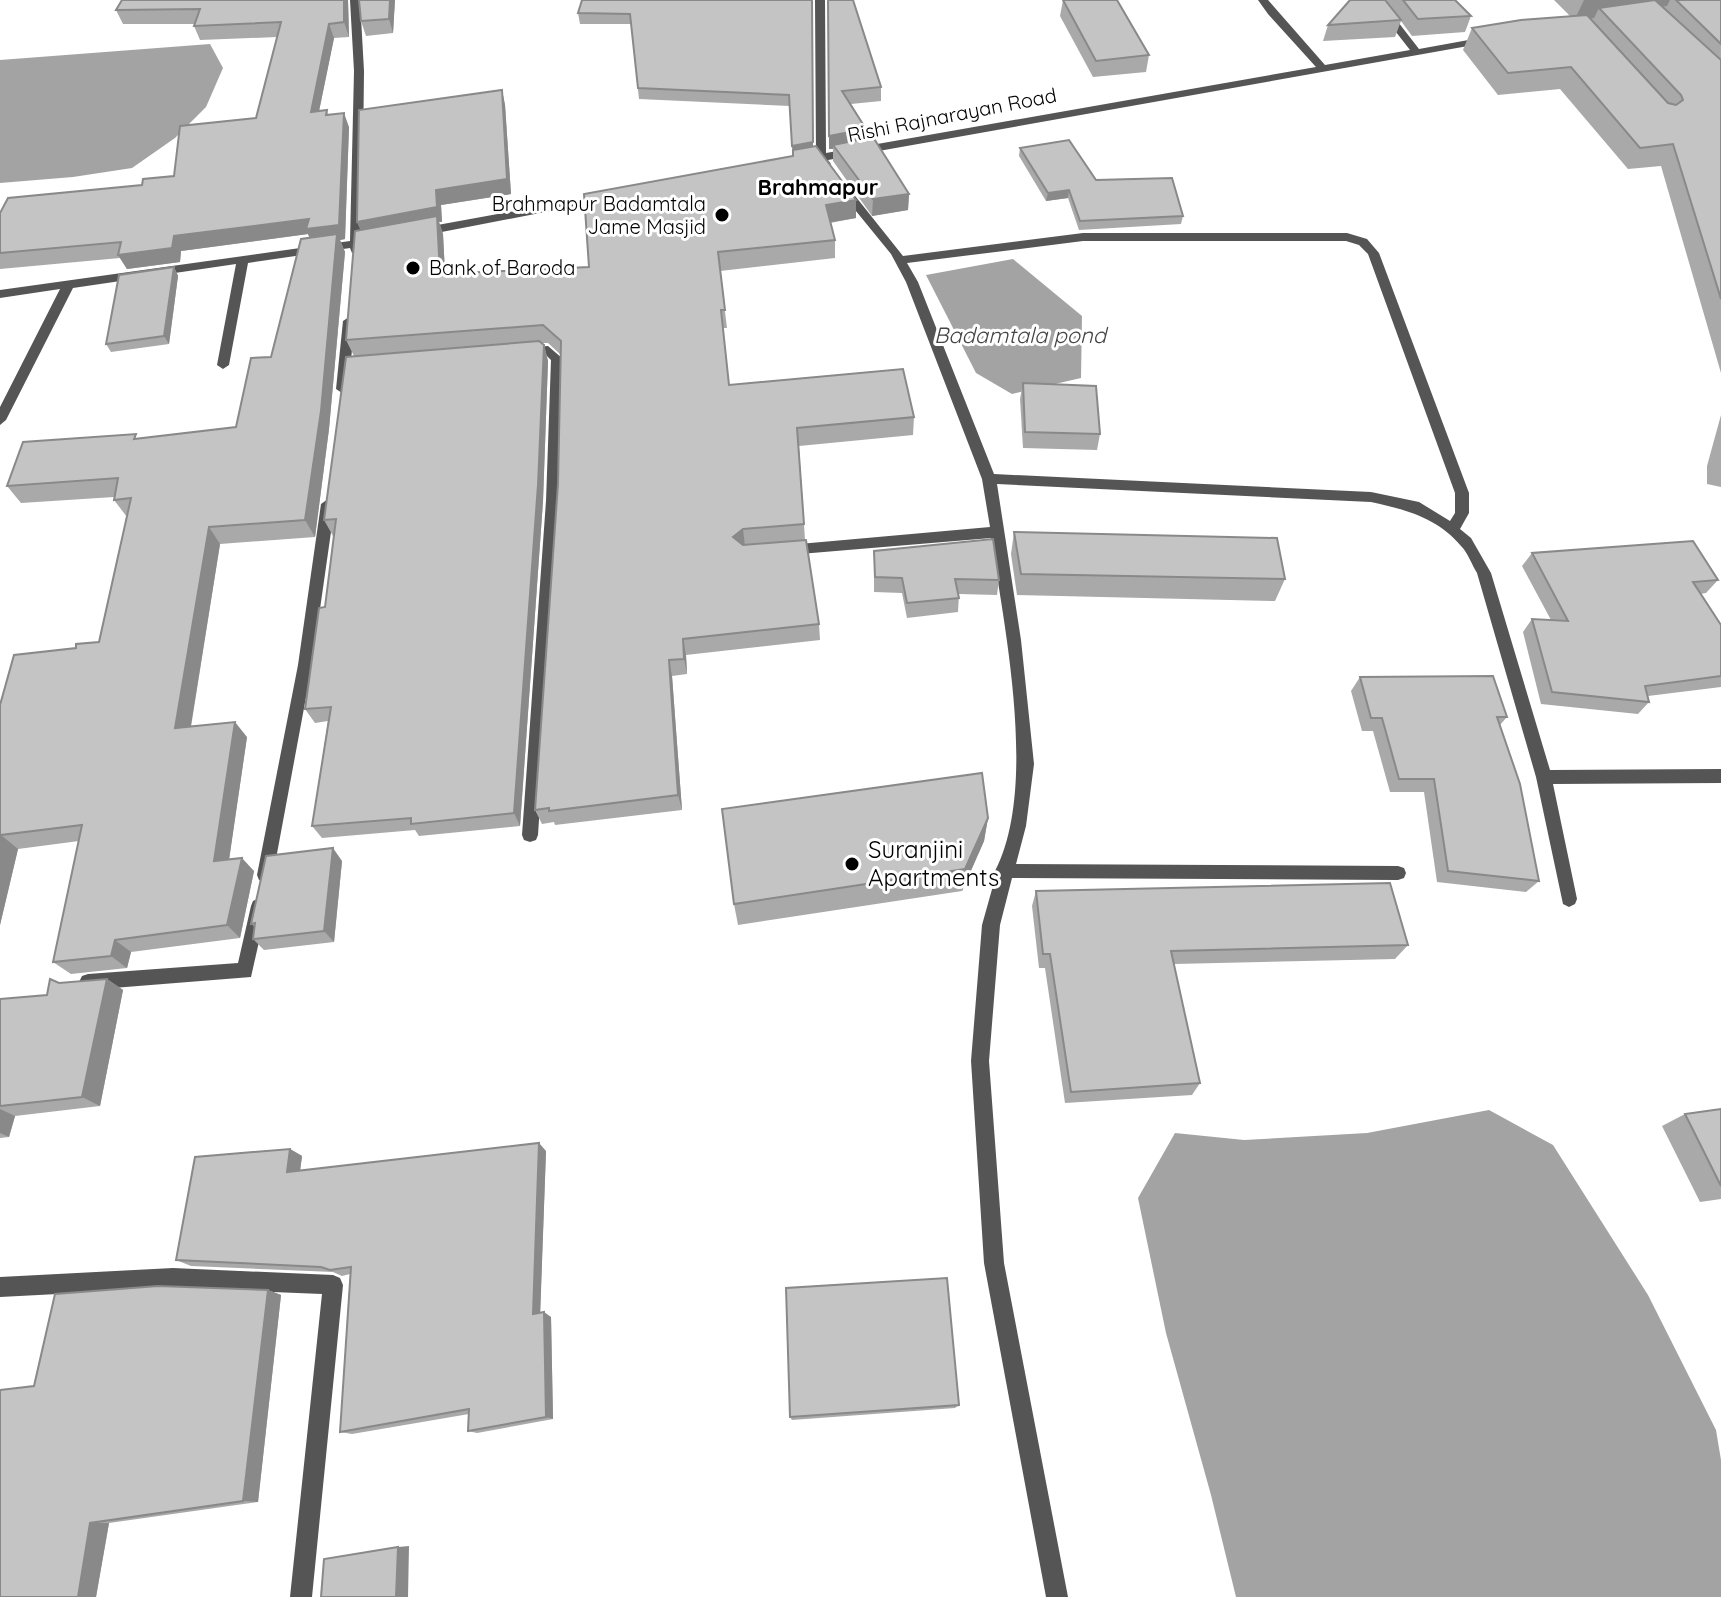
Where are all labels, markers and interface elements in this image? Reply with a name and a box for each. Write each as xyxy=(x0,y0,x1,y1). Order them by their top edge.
street label: Rishi Rajnarayan Road xyxy=(845,82,1059,147)
district label: Brahmapur xyxy=(758,173,879,201)
place label: Brahmapur Badamtala Jame Masjid xyxy=(492,191,706,239)
marker: Brahmapur Badamtala Jame Masjid xyxy=(713,206,731,224)
place label: Bank of Baroda xyxy=(429,255,575,280)
marker: Bank of Baroda xyxy=(404,259,422,277)
water label: Badamtala pond xyxy=(934,321,1109,349)
place label: Suranjini Apartments xyxy=(868,834,999,892)
marker: Suranjini Apartments xyxy=(843,855,861,873)

